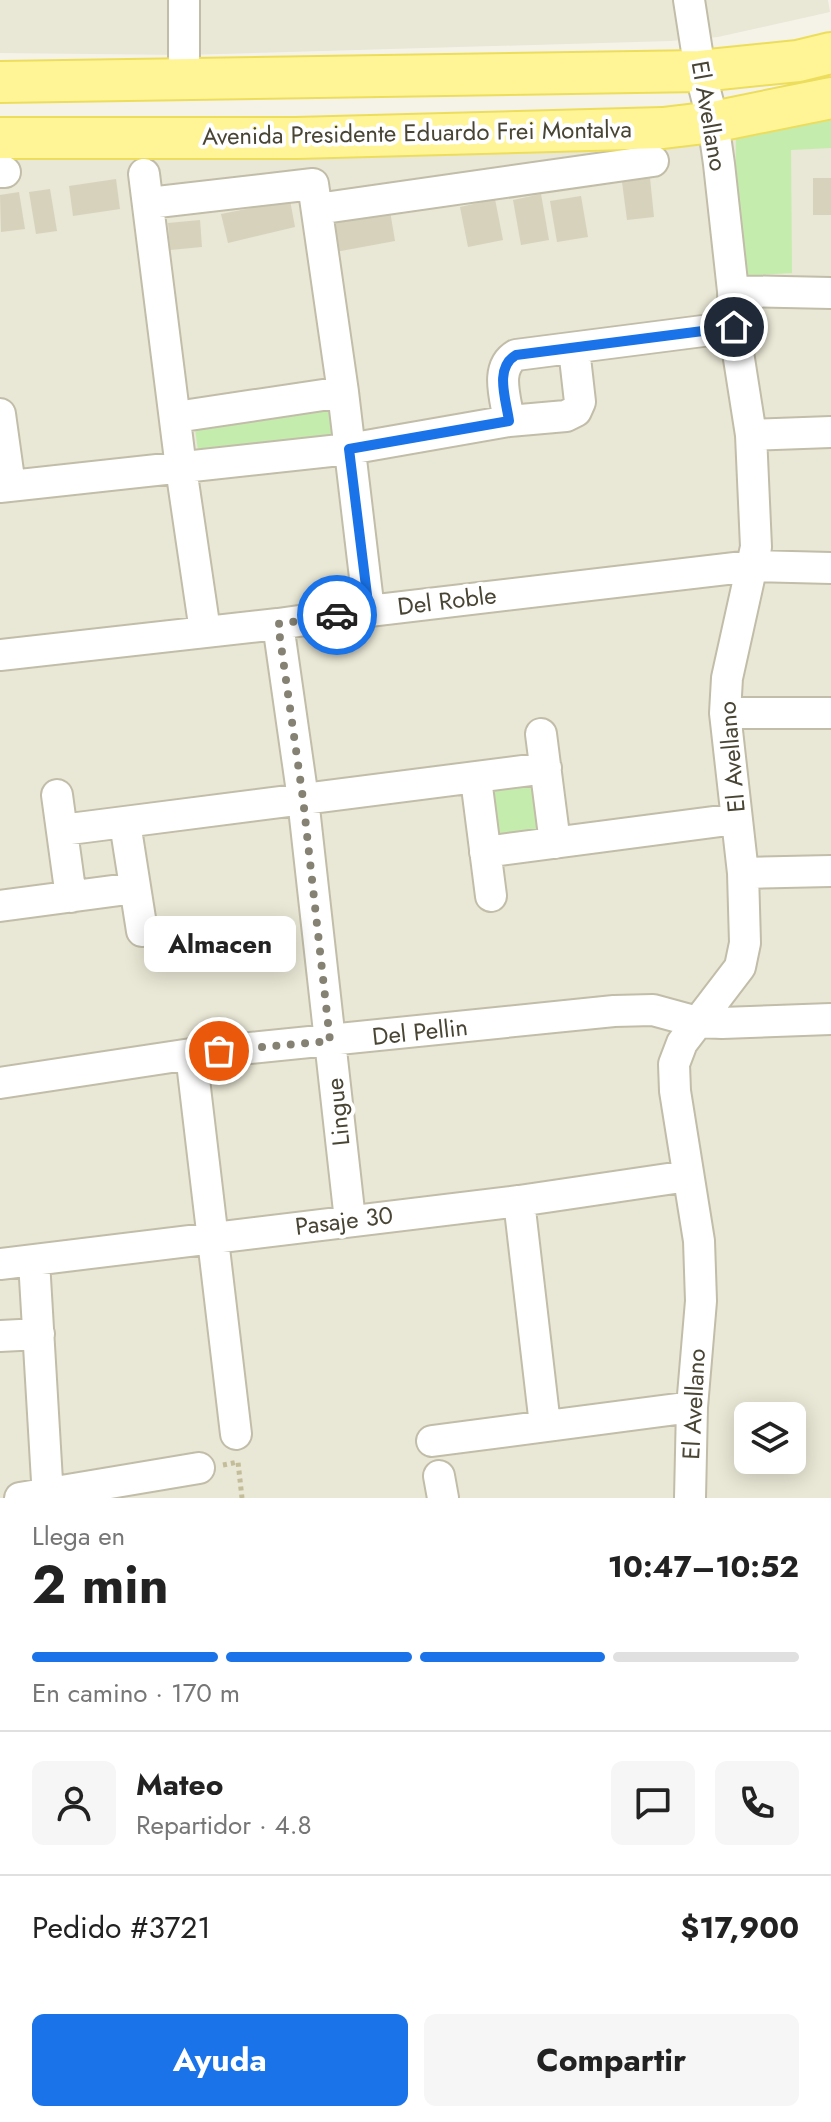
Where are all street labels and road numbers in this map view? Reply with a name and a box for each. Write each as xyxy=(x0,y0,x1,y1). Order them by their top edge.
street label: El Avellano xyxy=(683,58,736,174)
street label: Avenida Presidente Eduardo Frei Montalva xyxy=(202,111,632,154)
street label: Del Roble xyxy=(395,577,498,624)
street label: El Avellano xyxy=(709,700,754,814)
street label: Del Pellin xyxy=(370,1009,470,1054)
street label: Lingue xyxy=(317,1076,358,1148)
street label: Pasaje 30 xyxy=(293,1197,395,1244)
street label: El Avellano xyxy=(673,1347,714,1461)

